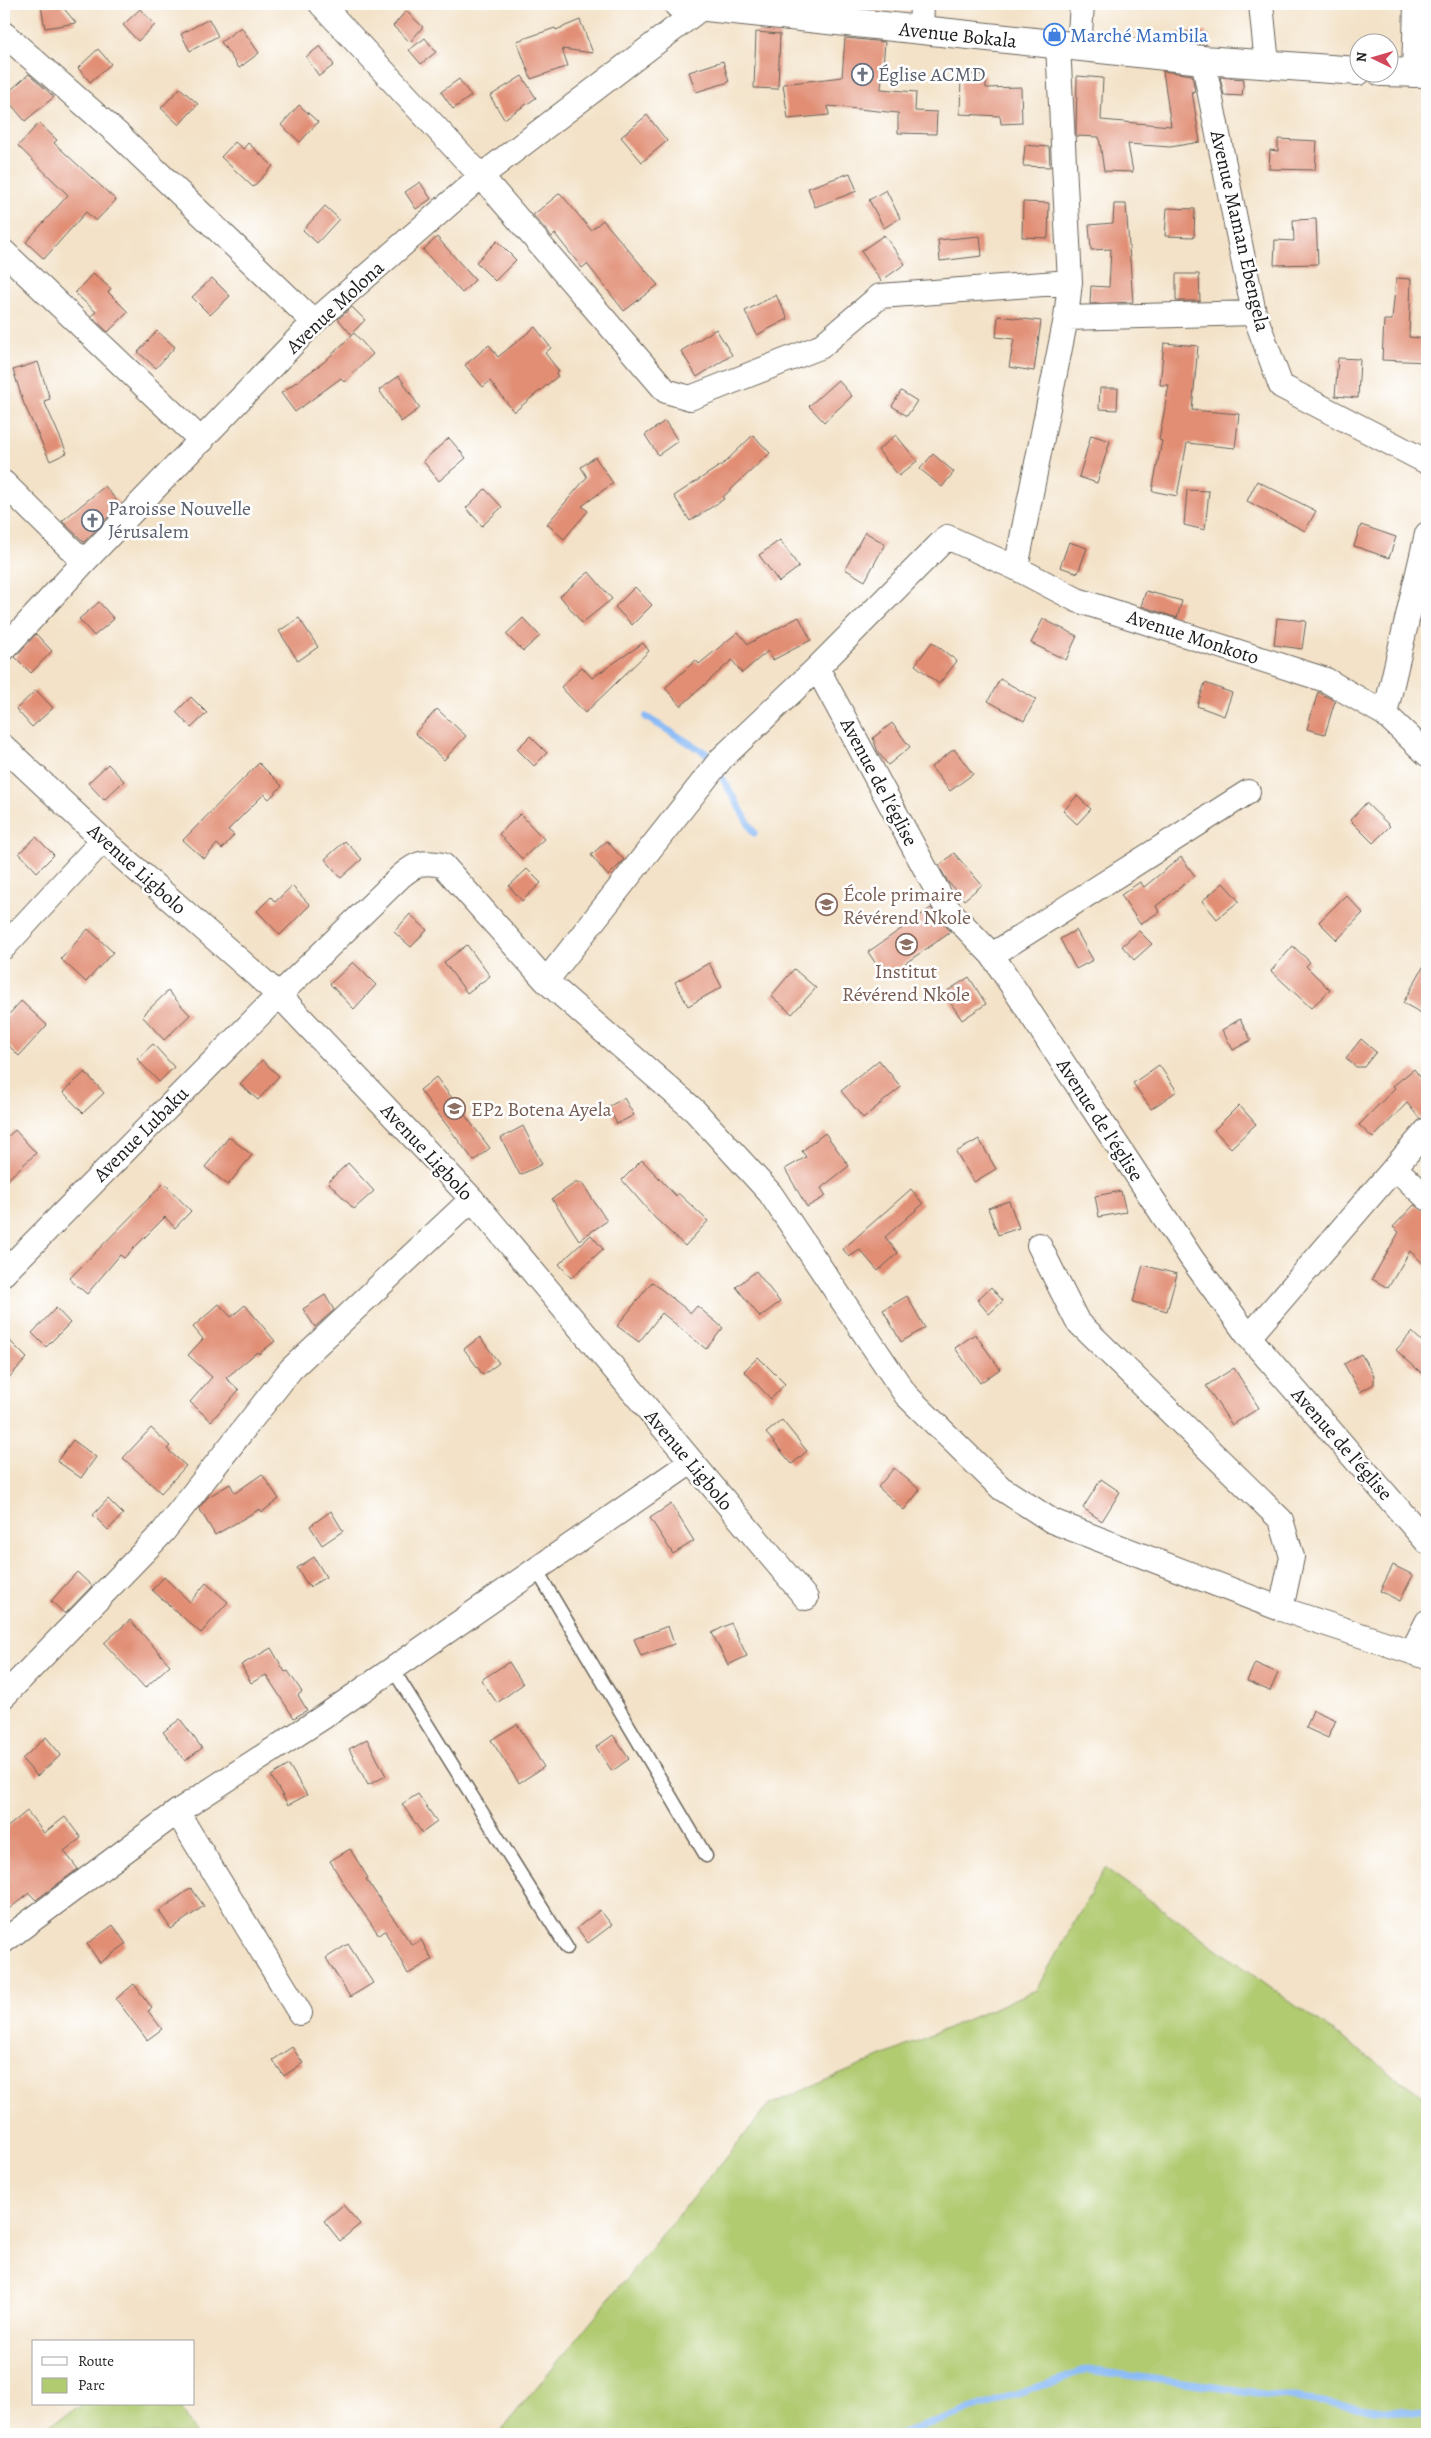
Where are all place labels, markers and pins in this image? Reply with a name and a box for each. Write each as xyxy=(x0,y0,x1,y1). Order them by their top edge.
place label: Marché Mambila xyxy=(1070,22,1209,49)
shop icon: Marché Mambila xyxy=(1042,23,1066,47)
place label: Église ACMD xyxy=(878,61,986,88)
church icon: Église ACMD xyxy=(850,62,874,86)
place label: Paroisse Nouvelle Jérusalem xyxy=(108,495,251,545)
church icon: Paroisse Nouvelle Jérusalem xyxy=(80,508,104,532)
place label: École primaire Révérend Nkole xyxy=(843,881,971,931)
school or university icon: École primaire Révérend Nkole xyxy=(815,893,839,917)
school or university icon: Institut Révérend Nkole xyxy=(894,933,918,957)
place label: Institut Révérend Nkole xyxy=(842,958,970,1008)
place label: EP2 Botena Ayela xyxy=(471,1096,613,1123)
school or university icon: EP2 Botena Ayela xyxy=(443,1097,467,1121)

